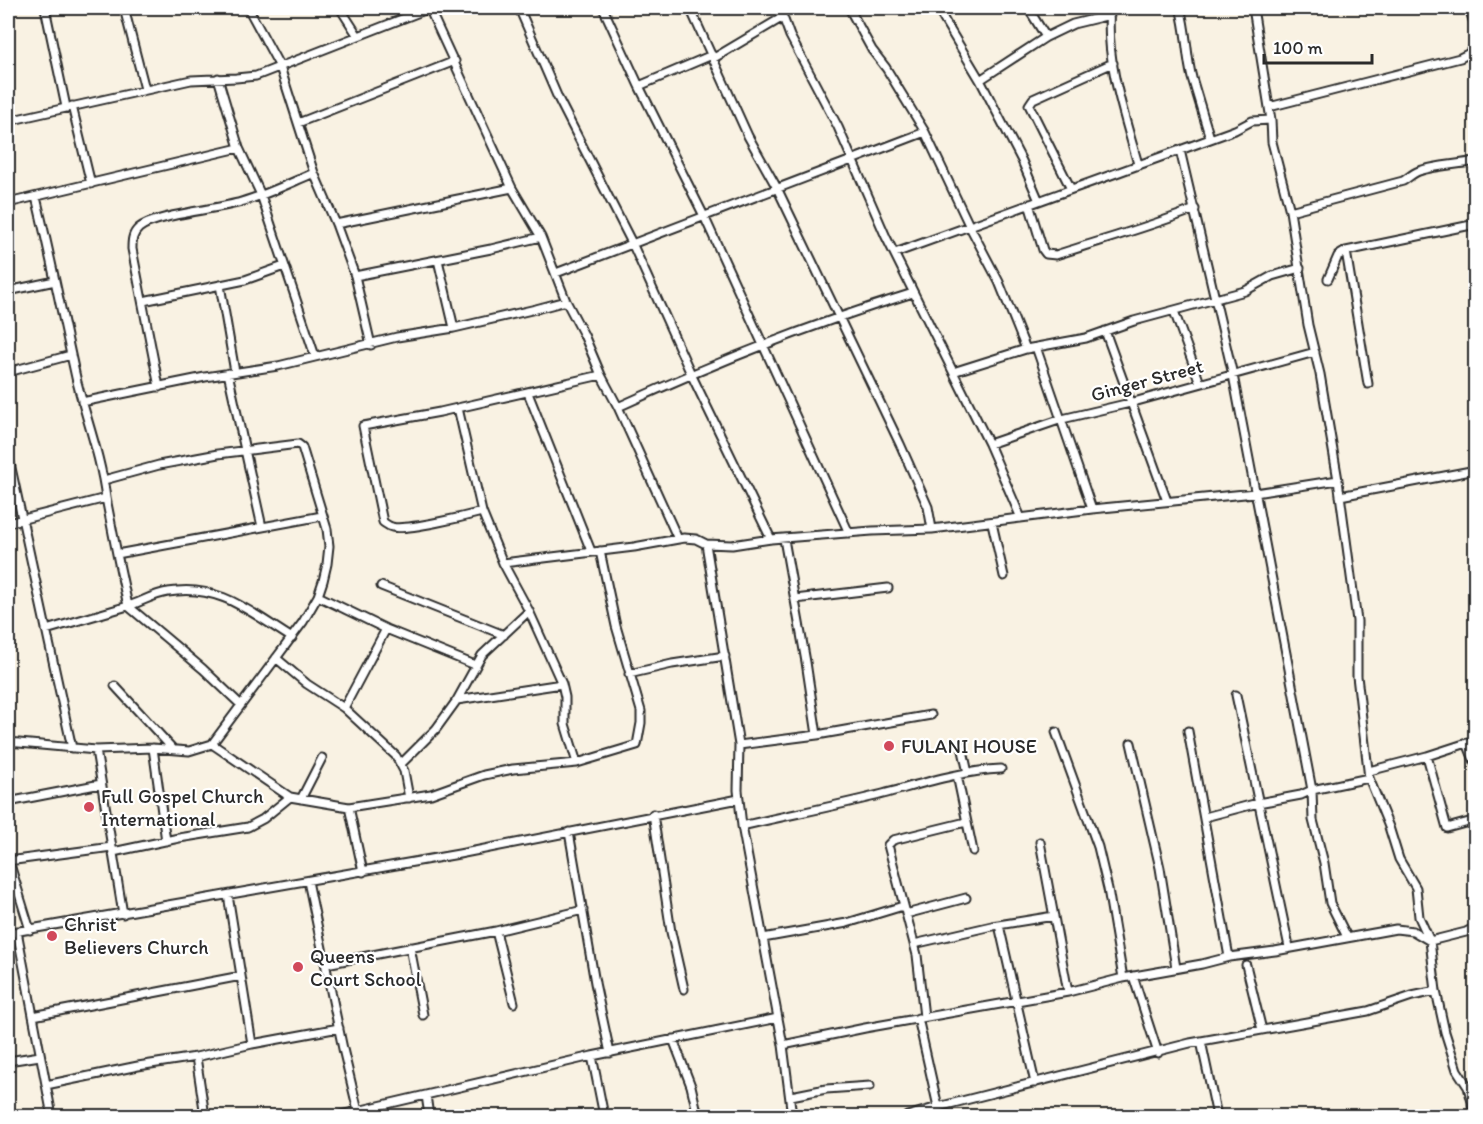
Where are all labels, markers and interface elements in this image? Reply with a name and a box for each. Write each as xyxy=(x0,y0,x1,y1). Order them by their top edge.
scale bar xyxy=(1264,27,1372,65)
text: 100 m xyxy=(1273,37,1323,59)
street label: Ginger Street xyxy=(1088,353,1206,407)
place label: FULANI HOUSE xyxy=(901,734,1037,758)
marker: FULANI HOUSE xyxy=(882,739,896,753)
place label: Full Gospel Church International xyxy=(101,784,264,831)
marker: Full Gospel Church International xyxy=(82,800,96,814)
place label: Christ Believers Church xyxy=(64,912,209,959)
marker: Christ Believers Church xyxy=(45,929,59,943)
place label: Queens Court School xyxy=(310,944,422,991)
marker: Queens Court School xyxy=(291,960,305,974)

